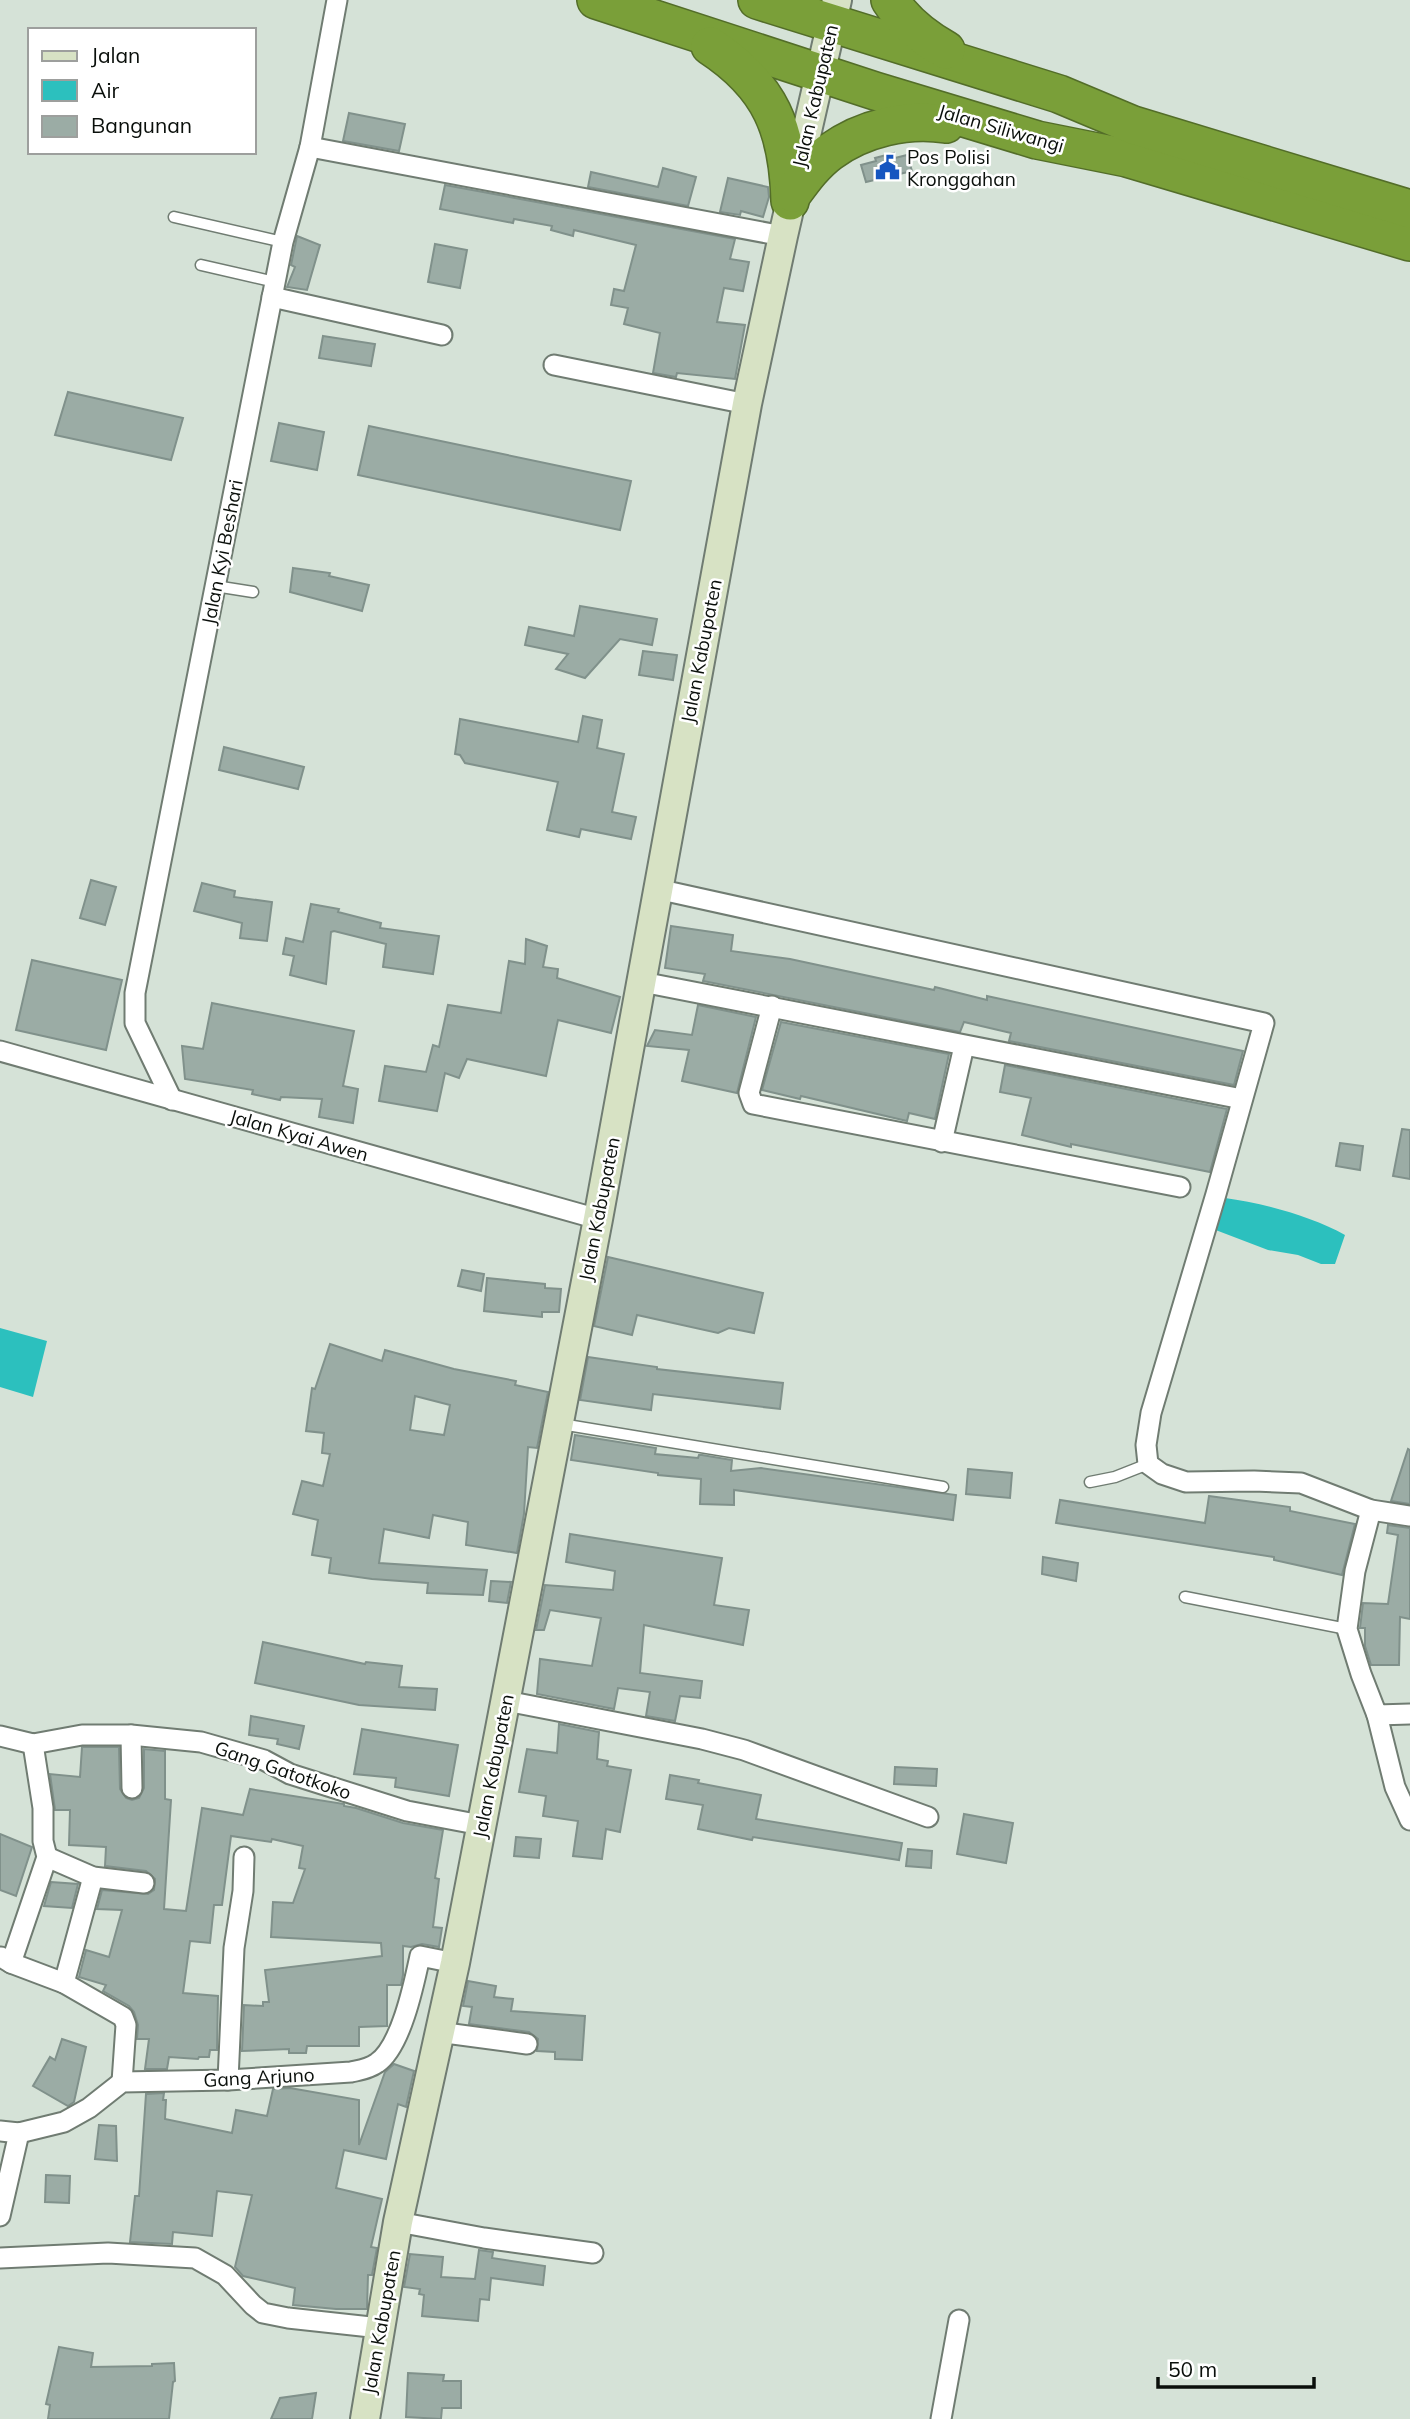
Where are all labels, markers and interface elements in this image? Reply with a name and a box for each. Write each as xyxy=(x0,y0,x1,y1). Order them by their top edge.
street label: Jalan Kabupaten xyxy=(787,22,843,170)
legend xyxy=(28,28,256,154)
text: Jalan xyxy=(91,42,140,68)
text: Air xyxy=(91,77,119,103)
street label: Jalan Siliwangi xyxy=(935,99,1067,157)
text: Bangunan xyxy=(91,112,192,138)
place label: Pos Polisi Kronggahan xyxy=(907,145,1016,191)
public building icon: Pos Polisi Kronggahan xyxy=(873,154,901,182)
street label: Jalan Kyi Beshari xyxy=(196,477,248,627)
street label: Jalan Kabupaten xyxy=(675,577,727,725)
street label: Jalan Kyai Awen xyxy=(227,1104,371,1166)
street label: Jalan Kabupaten xyxy=(573,1135,625,1283)
street label: Jalan Kabupaten xyxy=(467,1692,519,1840)
street label: Gang Gatotkoko xyxy=(212,1735,354,1805)
street label: Gang Arjuno xyxy=(203,2062,315,2092)
street label: Jalan Kabupaten xyxy=(356,2248,406,2396)
scale bar xyxy=(1158,2346,1314,2390)
text: 50 m xyxy=(1168,2356,1217,2382)

